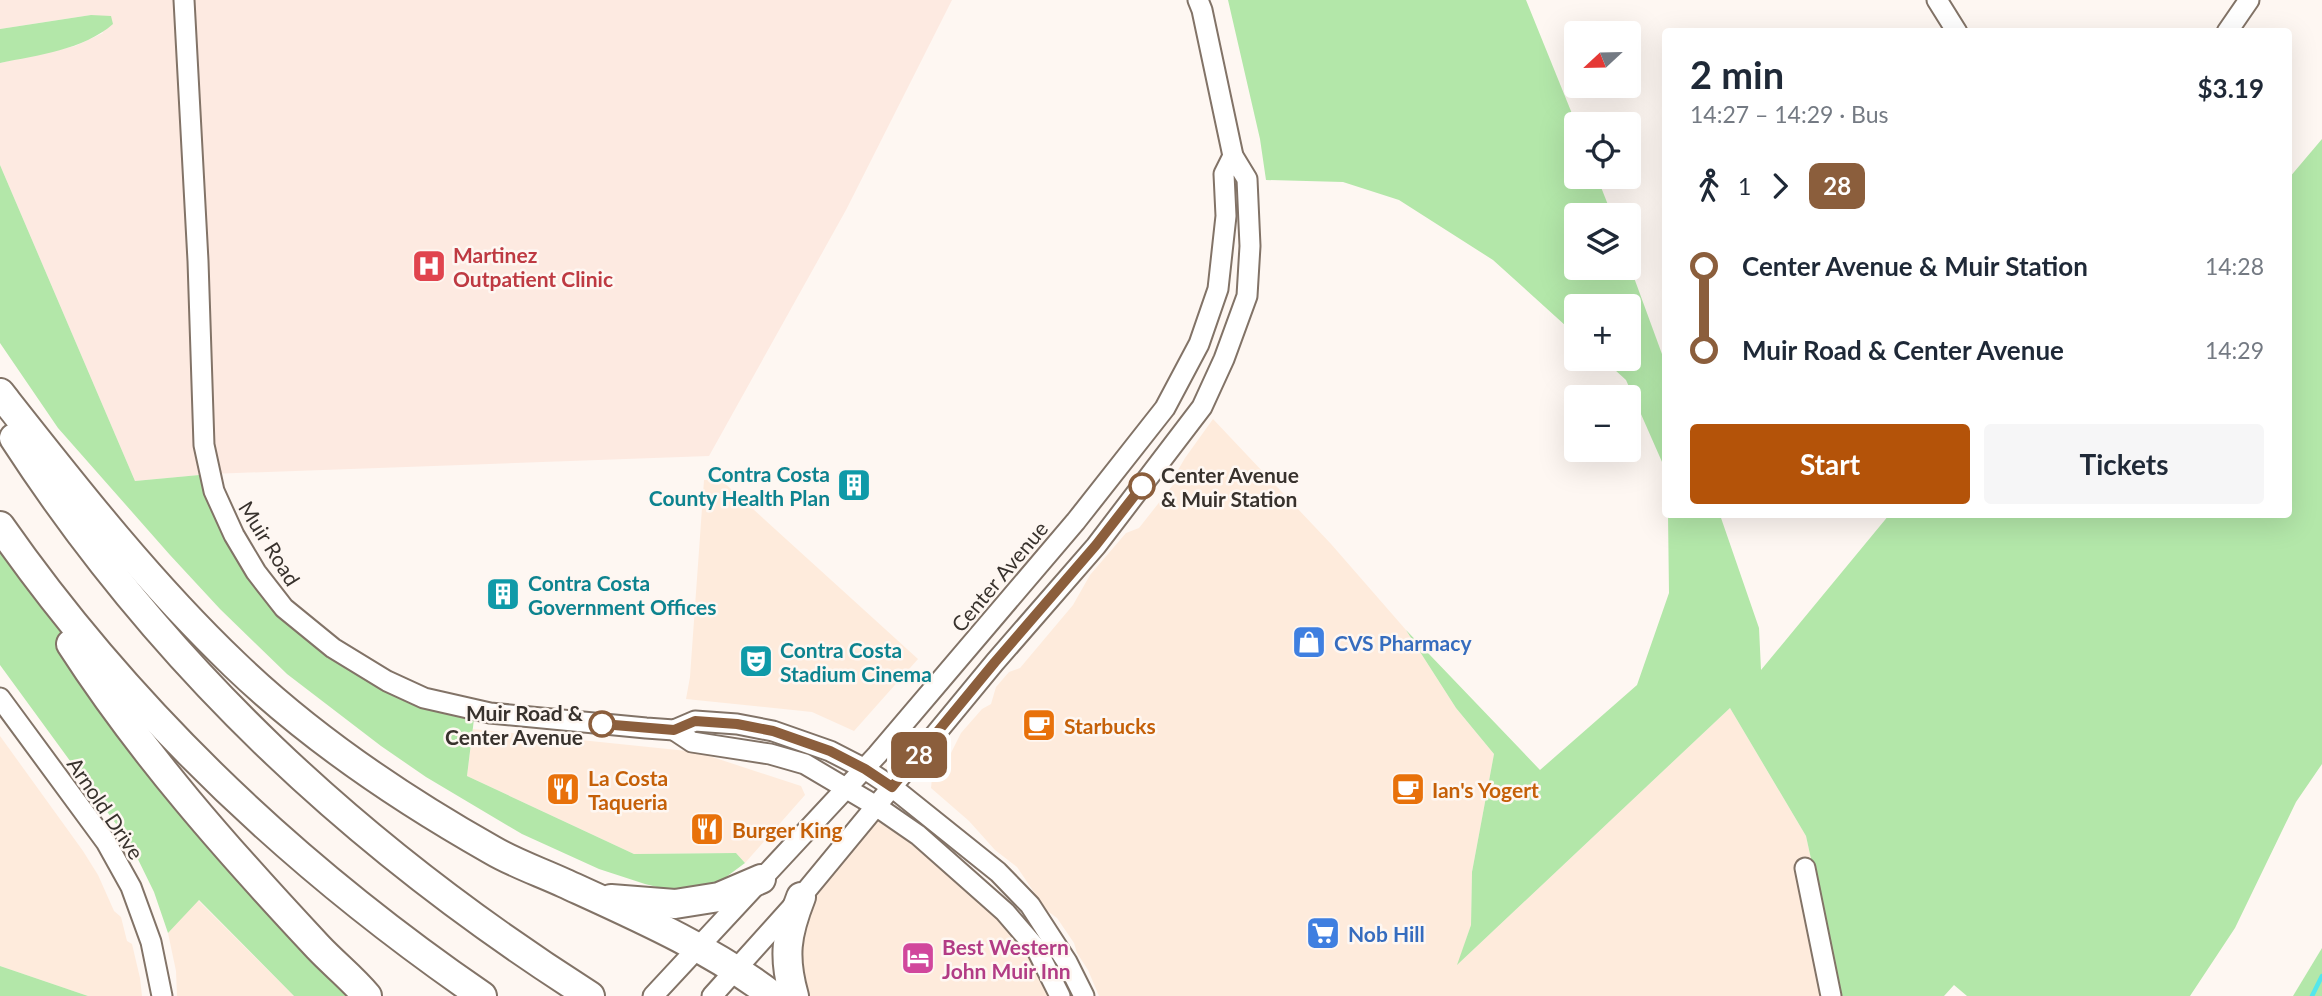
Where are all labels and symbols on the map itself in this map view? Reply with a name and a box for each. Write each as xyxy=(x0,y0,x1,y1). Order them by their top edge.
north arrow xyxy=(1564,21,1642,98)
place label: Martinez Outpatient Clinic xyxy=(453,242,613,291)
hospital icon: Martinez Outpatient Clinic xyxy=(410,247,448,285)
place label: Contra Costa County Health Plan xyxy=(649,461,830,510)
place label: Center Avenue & Muir Station xyxy=(1161,462,1299,511)
building icon: Contra Costa County Health Plan xyxy=(835,466,873,504)
marker: Center Avenue & Muir Station xyxy=(1129,473,1155,499)
street label: Muir Road xyxy=(234,496,306,590)
street label: Center Avenue xyxy=(946,516,1052,636)
place label: Contra Costa Government Offices xyxy=(528,570,717,619)
building icon: Contra Costa Government Offices xyxy=(484,575,522,613)
shop icon: CVS Pharmacy xyxy=(1290,623,1328,661)
place label: CVS Pharmacy xyxy=(1334,630,1472,655)
place label: Contra Costa Stadium Cinema xyxy=(780,637,932,686)
theatre icon: Contra Costa Stadium Cinema xyxy=(737,642,775,680)
place label: Muir Road & Center Avenue xyxy=(445,700,584,749)
cafe icon: Starbucks xyxy=(1020,706,1058,744)
marker: Muir Road & Center Avenue xyxy=(589,711,615,737)
place label: Starbucks xyxy=(1064,713,1156,738)
line badge: 28 xyxy=(888,732,950,778)
street label: Arnold Drive xyxy=(63,752,149,864)
place label: La Costa Taqueria xyxy=(588,765,668,814)
restaurant icon: La Costa Taqueria xyxy=(544,770,582,808)
cafe icon: Ian's Yogert xyxy=(1389,770,1427,808)
place label: Ian's Yogert xyxy=(1432,777,1539,802)
restaurant icon: Burger King xyxy=(688,810,726,848)
place label: Burger King xyxy=(732,817,842,842)
supermarket icon: Nob Hill xyxy=(1304,914,1342,952)
place label: Nob Hill xyxy=(1348,921,1425,946)
place label: Best Western John Muir Inn xyxy=(942,934,1071,983)
hotel icon: Best Western John Muir Inn xyxy=(899,939,937,977)

